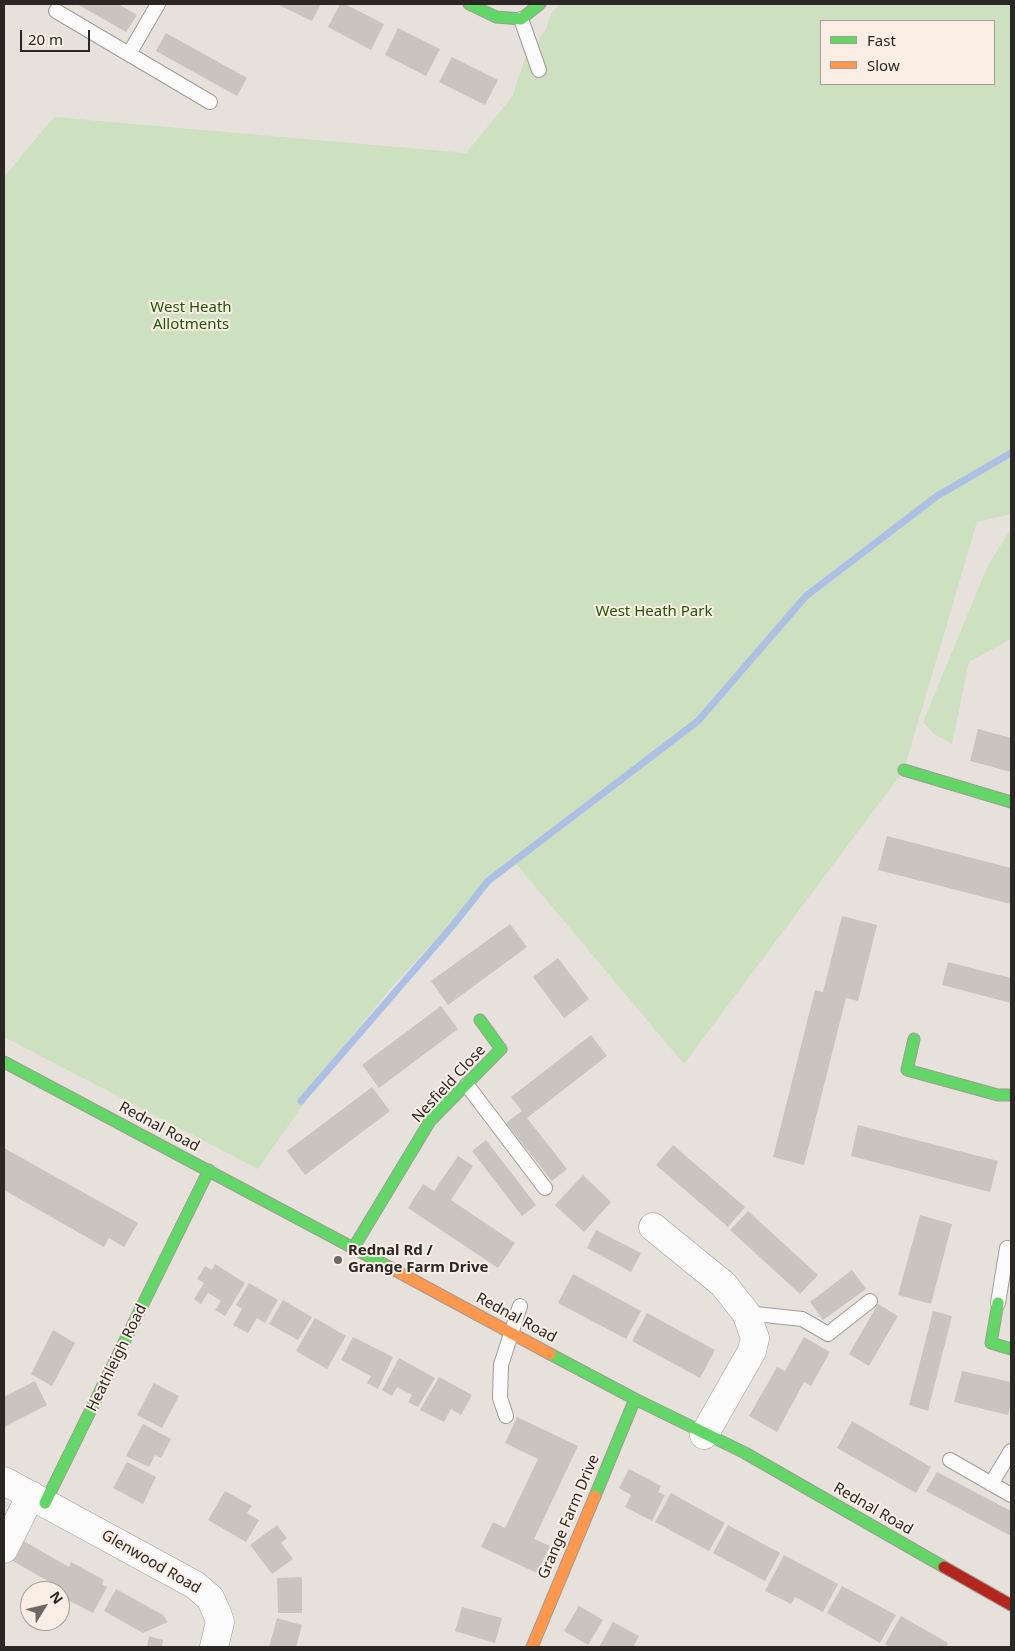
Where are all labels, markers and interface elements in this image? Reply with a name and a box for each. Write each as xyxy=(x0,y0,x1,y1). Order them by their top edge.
scale bar xyxy=(22,20,92,52)
legend xyxy=(820,20,995,85)
text: 20 m xyxy=(28,29,63,49)
text: Fast xyxy=(867,30,896,50)
text: Slow xyxy=(867,55,900,75)
park label: West Heath Allotments xyxy=(150,299,232,334)
park label: West Heath Park xyxy=(596,603,712,621)
street label: Nesfield Close xyxy=(408,1041,490,1127)
street label: Rednal Road xyxy=(116,1098,202,1156)
place label: Rednal Rd / Grange Farm Drive xyxy=(348,1242,488,1277)
marker: Rednal Rd / Grange Farm Drive xyxy=(332,1254,344,1266)
street label: Rednal Road xyxy=(473,1289,559,1347)
street label: Heathleigh Road xyxy=(83,1301,151,1415)
street label: Grange Farm Drive xyxy=(535,1452,603,1582)
street label: Rednal Road xyxy=(830,1479,916,1539)
street label: Glenwood Road xyxy=(98,1526,204,1598)
north arrow xyxy=(20,1581,70,1631)
text: N xyxy=(46,1587,68,1608)

